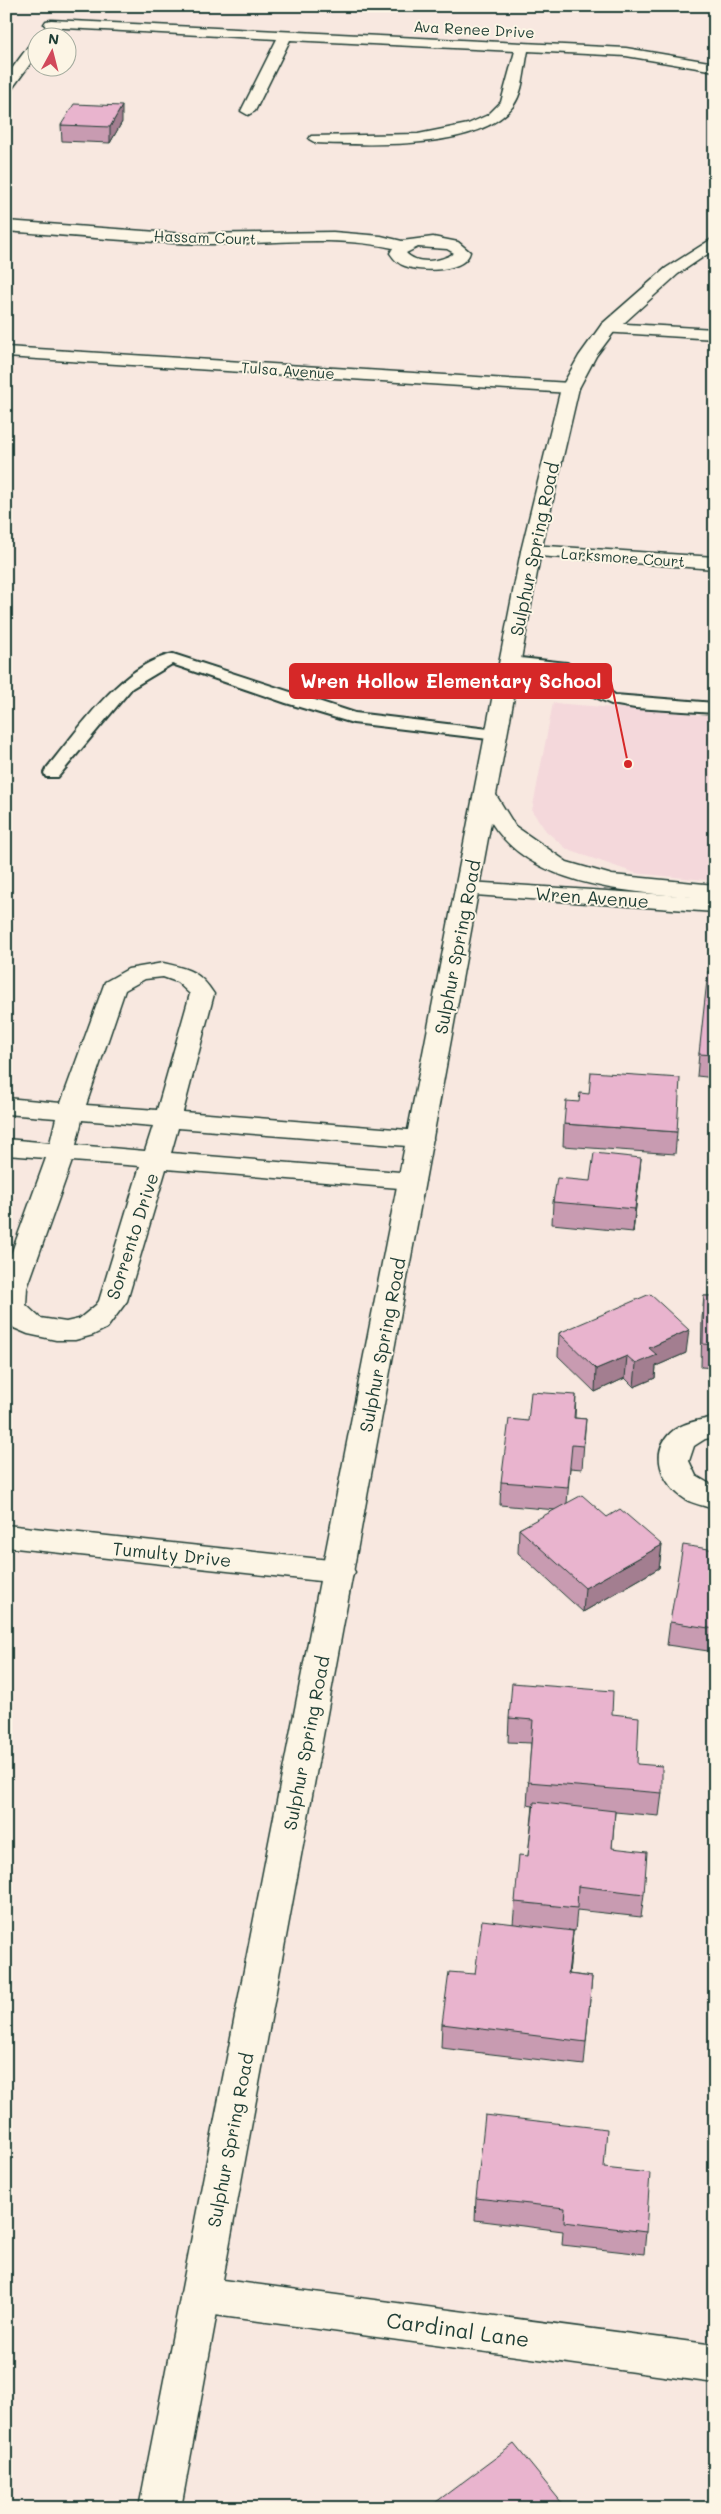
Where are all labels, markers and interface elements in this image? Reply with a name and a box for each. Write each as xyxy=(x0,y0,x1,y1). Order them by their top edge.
street label: Ava Renee Drive xyxy=(413,16,535,42)
north arrow xyxy=(28,28,78,78)
text: N xyxy=(47,29,60,49)
street label: Hassam Court xyxy=(153,225,257,249)
street label: Tulsa Avenue xyxy=(241,357,335,383)
street label: Sulphur Spring Road xyxy=(504,460,564,638)
street label: Larksmore Court xyxy=(560,543,686,571)
callout: Wren Hollow Elementary School xyxy=(290,664,611,698)
text: Wren Hollow Elementary School xyxy=(301,668,601,693)
street label: Sulphur Spring Road xyxy=(428,858,486,1036)
street label: Wren Avenue xyxy=(534,881,650,913)
street label: Sorrento Drive xyxy=(100,1170,164,1302)
street label: Sulphur Spring Road xyxy=(353,1256,411,1434)
street label: Tumulty Drive xyxy=(111,1536,233,1572)
street label: Sulphur Spring Road xyxy=(277,1654,335,1832)
street label: Sulphur Spring Road xyxy=(201,2051,259,2229)
street label: Cardinal Lane xyxy=(385,2306,531,2352)

